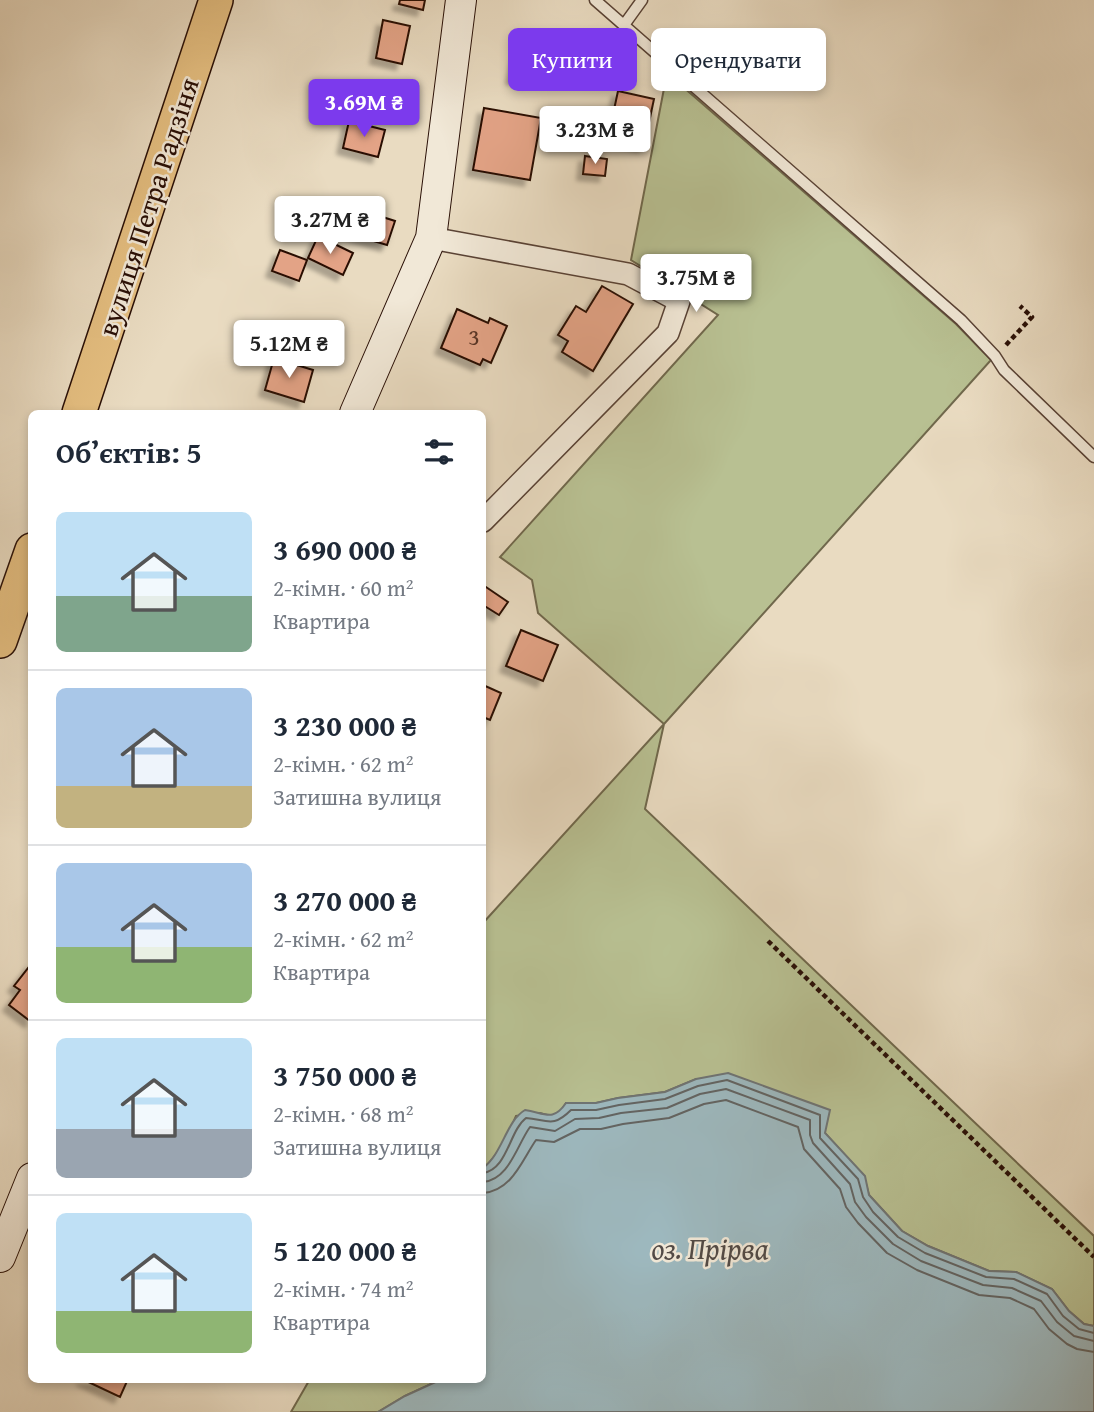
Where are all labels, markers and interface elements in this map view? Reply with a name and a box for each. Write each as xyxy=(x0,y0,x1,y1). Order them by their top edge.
chip: Купити xyxy=(508,28,637,91)
chip: Орендувати xyxy=(651,28,826,91)
street label: вулиця Петра Радзіня xyxy=(86,72,209,341)
pin: 3.69M ₴ xyxy=(299,80,429,139)
text: 3.69M ₴ xyxy=(324,85,404,118)
pin: 3.23M ₴ xyxy=(530,106,660,166)
text: 3.23M ₴ xyxy=(555,112,635,145)
pin: 3.27M ₴ xyxy=(265,196,395,256)
text: 3.27M ₴ xyxy=(290,202,370,235)
pin: 3.75M ₴ xyxy=(631,254,761,314)
text: 3.75M ₴ xyxy=(656,260,736,293)
house number: 3 xyxy=(468,319,480,354)
pin: 5.12M ₴ xyxy=(224,320,354,380)
text: 5.12M ₴ xyxy=(249,326,329,359)
text: Об’єктів: 5 xyxy=(56,430,202,474)
icon: filters xyxy=(420,433,458,471)
text: 3 690 000 ₴ xyxy=(273,527,417,571)
icon: home xyxy=(112,540,196,624)
text: 2-кімн. · 60 m² xyxy=(273,571,414,604)
text: Квартира xyxy=(273,604,370,637)
text: 3 230 000 ₴ xyxy=(273,703,417,747)
icon: home xyxy=(112,716,196,800)
text: 2-кімн. · 62 m² xyxy=(273,747,414,780)
text: Затишна вулиця xyxy=(273,780,441,813)
text: 3 270 000 ₴ xyxy=(273,878,417,922)
icon: home xyxy=(112,891,196,975)
text: 2-кімн. · 62 m² xyxy=(273,922,414,955)
text: Квартира xyxy=(273,955,370,988)
text: 3 750 000 ₴ xyxy=(273,1053,417,1097)
icon: home xyxy=(112,1066,196,1150)
text: 2-кімн. · 68 m² xyxy=(273,1097,414,1130)
text: Затишна вулиця xyxy=(273,1130,441,1163)
water label: оз. Прірва xyxy=(651,1226,769,1270)
text: 5 120 000 ₴ xyxy=(273,1228,417,1272)
icon: home xyxy=(112,1241,196,1325)
text: 2-кімн. · 74 m² xyxy=(273,1272,414,1305)
text: Квартира xyxy=(273,1305,370,1338)

